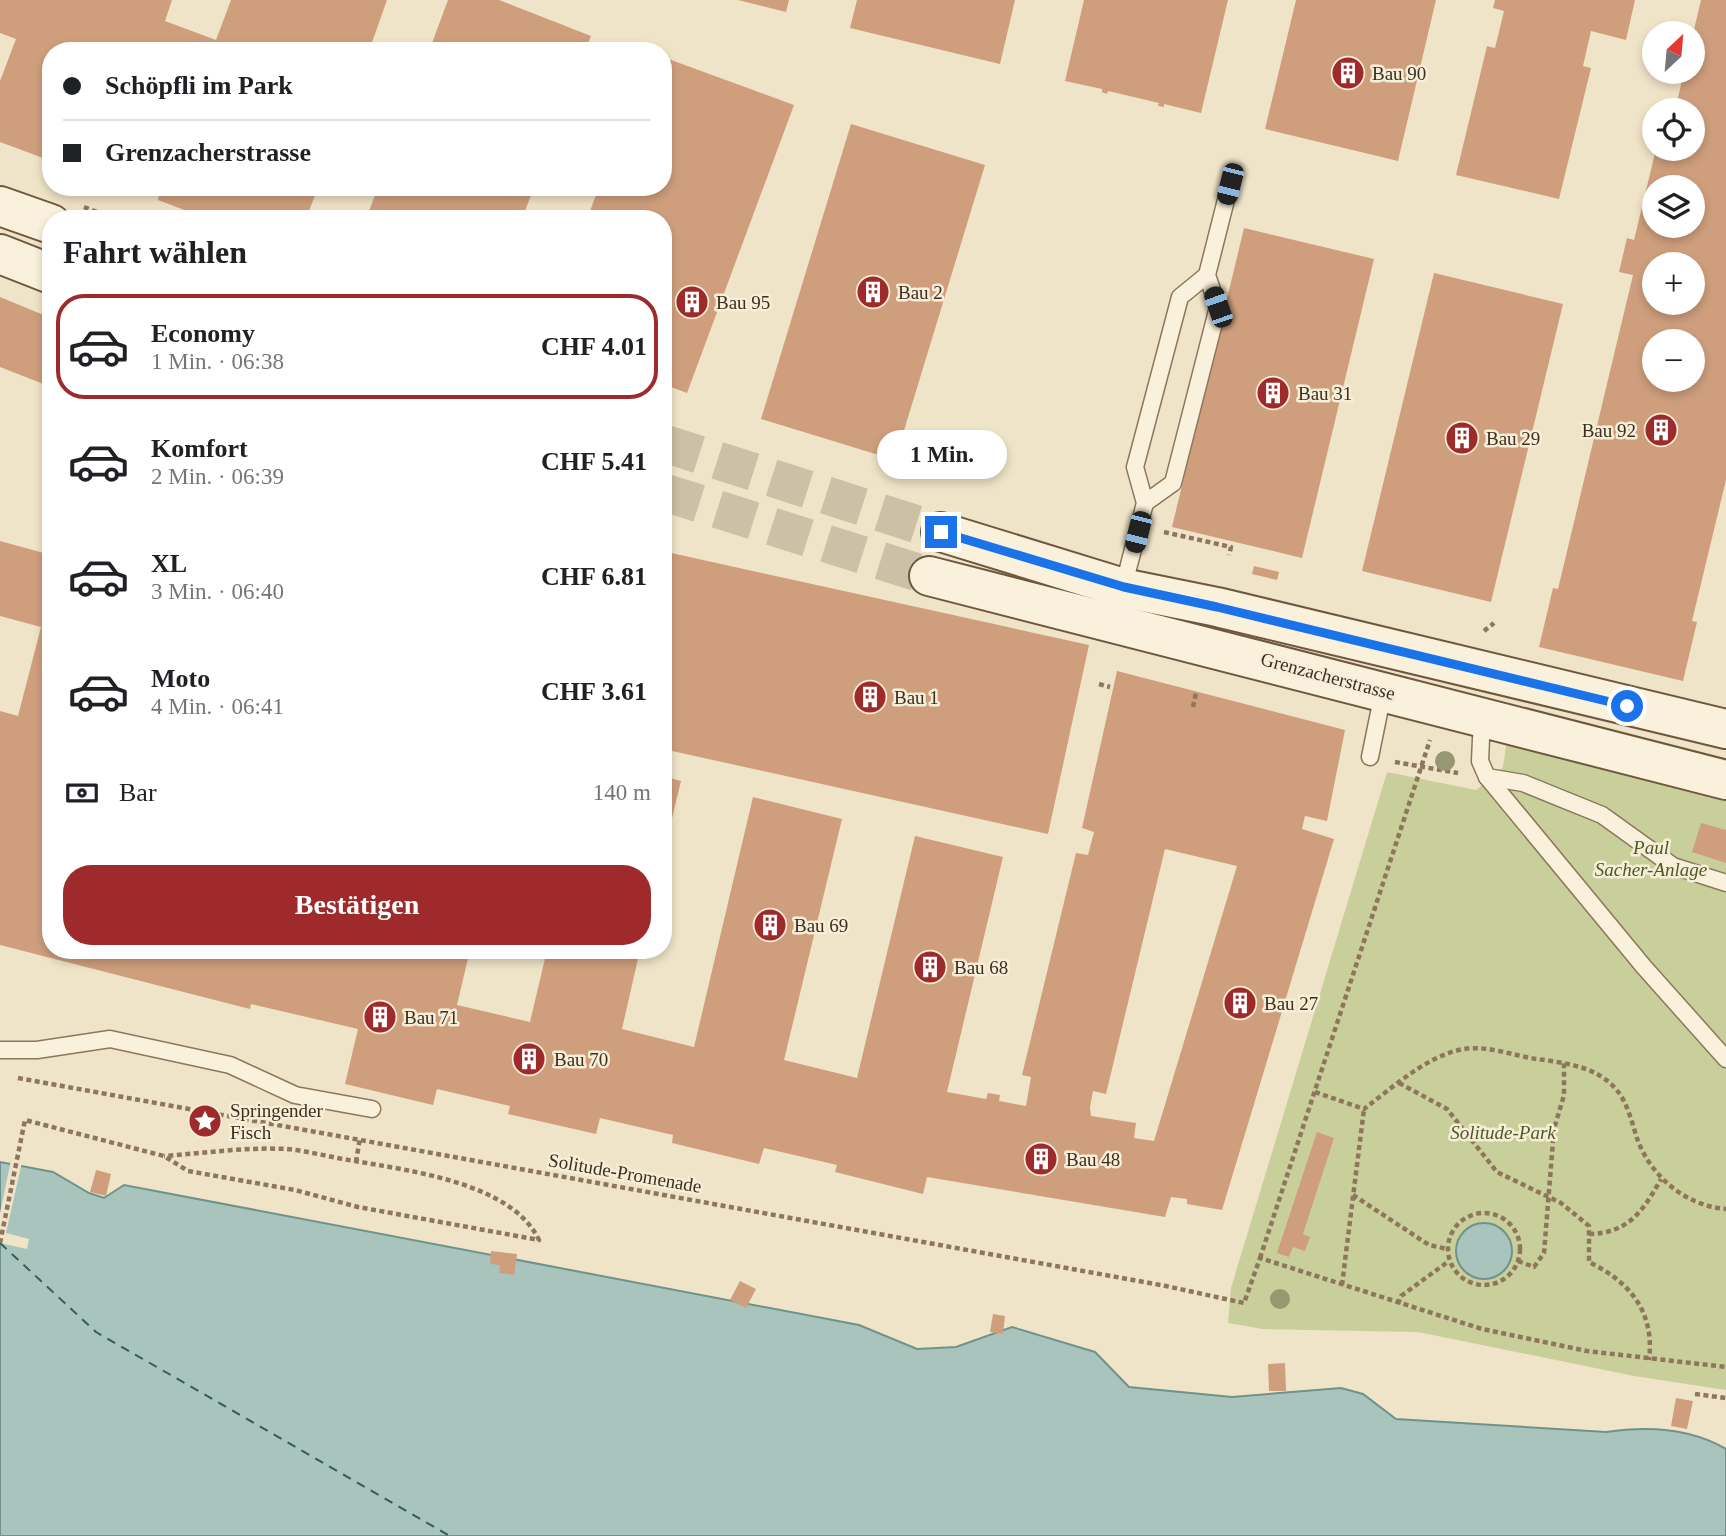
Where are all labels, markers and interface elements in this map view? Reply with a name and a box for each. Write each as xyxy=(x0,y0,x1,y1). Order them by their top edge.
north arrow xyxy=(1642,21,1704,84)
map controls xyxy=(1642,21,1705,392)
building icon: Bau 90 xyxy=(1329,54,1367,92)
place label: Bau 90 xyxy=(1372,63,1426,84)
text: Schöpfli im Park xyxy=(105,71,293,100)
button: locate xyxy=(1642,98,1705,161)
text: Grenzacherstrasse xyxy=(105,138,311,167)
car xyxy=(1215,161,1246,207)
button: layers xyxy=(1642,175,1705,238)
text: Fahrt wählen xyxy=(63,234,247,270)
button: + xyxy=(1642,252,1705,315)
building icon: Bau 2 xyxy=(854,273,892,311)
place label: Bau 2 xyxy=(898,282,943,303)
building icon: Bau 95 xyxy=(673,283,711,321)
car xyxy=(1202,284,1235,330)
place label: Bau 95 xyxy=(716,292,770,313)
icon: car xyxy=(67,315,130,378)
text: Economy xyxy=(151,319,255,348)
button: − xyxy=(1642,329,1705,392)
text: CHF 4.01 xyxy=(541,332,647,361)
text: 1 Min. · 06:38 xyxy=(151,349,284,374)
building icon: Bau 31 xyxy=(1254,374,1292,412)
place label: Bau 31 xyxy=(1298,383,1352,404)
building icon: Bau 92 xyxy=(1642,411,1680,449)
building icon: Bau 29 xyxy=(1443,419,1481,457)
place label: Bau 92 xyxy=(1582,420,1636,441)
place label: Bau 29 xyxy=(1486,428,1540,449)
icon: car xyxy=(67,430,130,493)
callout: 1 Min. xyxy=(876,430,1006,480)
text: Komfort xyxy=(151,434,248,463)
text: 1 Min. xyxy=(910,442,974,467)
text: CHF 5.41 xyxy=(541,447,647,476)
text: 2 Min. · 06:39 xyxy=(151,464,284,489)
car xyxy=(1123,509,1154,555)
route end xyxy=(925,516,957,548)
icon: car xyxy=(67,545,130,608)
text: XL xyxy=(151,549,187,578)
text: CHF 6.81 xyxy=(541,562,647,591)
text: 3 Min. · 06:40 xyxy=(151,579,284,604)
street label: Grenzacherstrasse xyxy=(1259,648,1397,704)
icon: car xyxy=(67,660,130,723)
text: Moto xyxy=(151,664,210,693)
text: CHF 3.61 xyxy=(541,677,647,706)
building icon: Bau 1 xyxy=(851,678,889,716)
place label: Bau 1 xyxy=(894,687,939,708)
route start xyxy=(1611,690,1643,722)
text: 4 Min. · 06:41 xyxy=(151,694,284,719)
icon: cash xyxy=(63,774,101,812)
text: Bar xyxy=(119,778,157,807)
text: 140 m xyxy=(593,780,651,805)
park label: Paul Sacher-Anlage xyxy=(1595,837,1707,880)
button: Bestätigen xyxy=(63,865,651,945)
building icon: Bau 69 xyxy=(751,906,789,944)
place label: Bau 69 xyxy=(794,915,848,936)
building icon: Bau 68 xyxy=(911,948,949,986)
place label: Bau 68 xyxy=(954,957,1008,978)
building icon: Bau 27 xyxy=(1221,984,1259,1022)
place label: Bau 27 xyxy=(1264,993,1318,1014)
building icon: Bau 71 xyxy=(361,998,399,1036)
place label: Bau 71 xyxy=(404,1007,458,1028)
building icon: Bau 70 xyxy=(510,1040,548,1078)
place label: Bau 70 xyxy=(554,1049,608,1070)
place label: Springender Fisch xyxy=(230,1100,324,1143)
place icon: Springender Fisch xyxy=(186,1102,224,1140)
park label: Solitude-Park xyxy=(1450,1122,1556,1143)
building icon: Bau 48 xyxy=(1022,1140,1060,1178)
street label: Solitude-Promenade xyxy=(547,1149,703,1197)
place label: Bau 48 xyxy=(1066,1149,1120,1170)

